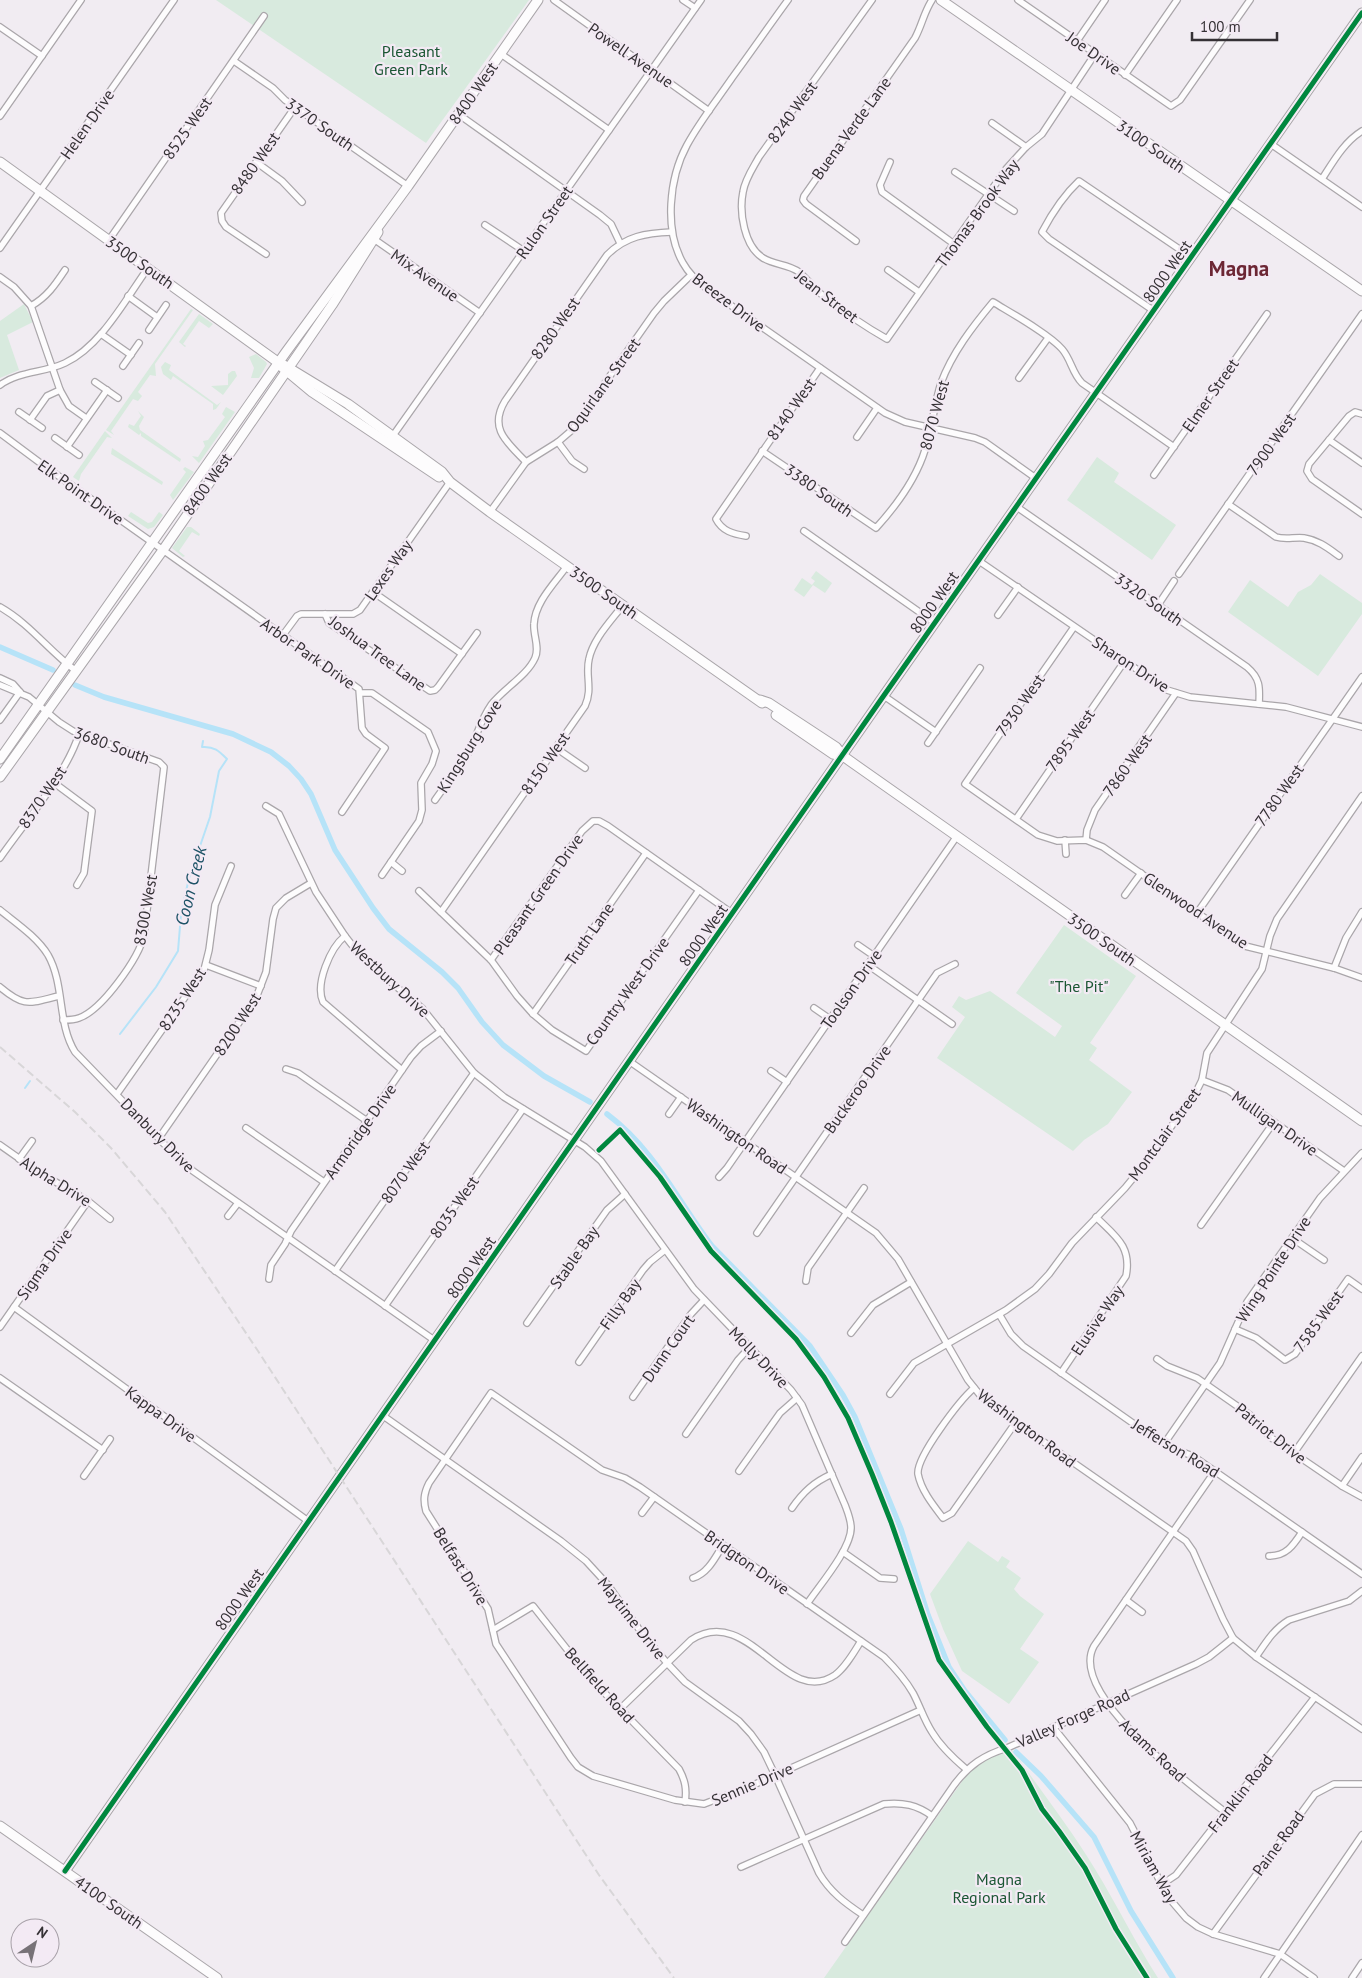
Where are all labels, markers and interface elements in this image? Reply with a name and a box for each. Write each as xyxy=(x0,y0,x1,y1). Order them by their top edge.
scale bar xyxy=(1192,10,1277,42)
text: 100 m xyxy=(1200,17,1241,36)
street label: Powell Avenue xyxy=(584,18,678,92)
street label: Joe Drive xyxy=(1062,27,1125,79)
park label: Pleasant Green Park xyxy=(374,41,448,79)
street label: 8400 West xyxy=(444,57,502,128)
street label: Buena Verde Lane xyxy=(807,73,895,183)
street label: 8240 West xyxy=(763,77,822,147)
street label: Helen Drive xyxy=(56,85,118,163)
street label: 8525 West xyxy=(158,92,216,163)
street label: 3370 South xyxy=(282,93,358,155)
street label: 3100 South xyxy=(1113,115,1189,177)
street label: 8480 West xyxy=(226,127,284,198)
street label: Thomas Brook Way xyxy=(931,154,1023,271)
street label: Rulon Street xyxy=(511,181,577,263)
street label: 3500 South xyxy=(102,231,178,293)
street label: 8000 West xyxy=(1138,235,1196,306)
street label: Mix Avenue xyxy=(387,244,463,306)
district label: Magna xyxy=(1209,255,1269,282)
street label: Jean Street xyxy=(791,265,863,327)
street label: Breeze Drive xyxy=(689,268,769,336)
street label: 8280 West xyxy=(526,292,584,363)
street label: Oquirlane Street xyxy=(562,333,644,436)
street label: Elmer Street xyxy=(1177,354,1243,436)
street label: 8140 West xyxy=(762,373,820,444)
street label: 8070 West xyxy=(915,377,953,452)
street label: 7900 West xyxy=(1242,408,1300,479)
street label: 8400 West xyxy=(178,448,236,519)
street label: Elk Point Drive xyxy=(34,455,128,529)
street label: 3380 South xyxy=(781,459,857,521)
street label: Lexes Way xyxy=(360,535,417,604)
street label: 3500 South xyxy=(566,561,642,623)
street label: 8000 West xyxy=(905,566,963,637)
street label: 3320 South xyxy=(1111,568,1187,630)
street label: Joshua Tree Lane xyxy=(325,611,430,695)
street label: Arbor Park Drive xyxy=(257,613,359,693)
street label: Sharon Drive xyxy=(1089,632,1173,696)
street label: 7930 West xyxy=(991,669,1049,740)
street label: Kingsburg Cove xyxy=(432,696,506,796)
street label: 7895 West xyxy=(1041,704,1099,775)
street label: 3680 South xyxy=(71,722,153,768)
street label: 8150 West xyxy=(516,727,574,798)
street label: 7860 West xyxy=(1098,729,1156,800)
street label: 7780 West xyxy=(1250,759,1308,830)
street label: 8370 West xyxy=(14,761,71,832)
street label: Pleasant Green Drive xyxy=(489,830,587,958)
water label: Coon Creek xyxy=(170,843,212,928)
street label: Glenwood Avenue xyxy=(1140,867,1252,953)
street label: 8300 West xyxy=(129,872,161,947)
street label: Truth Lane xyxy=(560,899,618,969)
street label: 8000 West xyxy=(674,899,732,970)
street label: 3500 South xyxy=(1064,908,1140,970)
street label: Country West Drive xyxy=(581,933,673,1049)
street label: Westbury Drive xyxy=(346,937,434,1021)
street label: Toolson Drive xyxy=(816,945,886,1033)
street label: 8235 West xyxy=(154,963,210,1035)
park label: "The Pit" xyxy=(1049,976,1109,996)
street label: 8200 West xyxy=(209,988,265,1060)
street label: Buckeroo Drive xyxy=(819,1041,895,1137)
street label: Armoridge Drive xyxy=(320,1080,400,1182)
street label: Montclair Street xyxy=(1124,1083,1205,1184)
street label: Mulligan Drive xyxy=(1228,1086,1322,1160)
street label: Danbury Drive xyxy=(117,1094,199,1176)
street label: Washington Road xyxy=(683,1094,791,1178)
street label: 8070 West xyxy=(376,1136,434,1207)
street label: Alpha Drive xyxy=(17,1151,95,1211)
street label: 8035 West xyxy=(425,1171,483,1242)
street label: Wing Pointe Drive xyxy=(1231,1212,1315,1326)
street label: Stable Bay xyxy=(545,1221,603,1292)
street label: Sigma Drive xyxy=(12,1224,76,1304)
street label: 8000 West xyxy=(442,1231,500,1302)
street label: Filly Bay xyxy=(595,1274,645,1333)
street label: Elusive Way xyxy=(1066,1281,1128,1359)
street label: 7585 West xyxy=(1289,1286,1348,1356)
street label: Dunn Court xyxy=(637,1310,699,1386)
street label: Molly Drive xyxy=(725,1322,793,1392)
street label: Kappa Drive xyxy=(122,1382,200,1446)
street label: Washington Road xyxy=(974,1384,1080,1472)
street label: Patriot Drive xyxy=(1231,1398,1311,1468)
street label: Jefferson Road xyxy=(1128,1414,1223,1482)
street label: Belfast Drive xyxy=(429,1524,493,1608)
street label: Bridgton Drive xyxy=(701,1525,793,1599)
street label: 8000 West xyxy=(210,1563,268,1634)
street label: Maytime Drive xyxy=(594,1573,670,1663)
street label: Bellfield Road xyxy=(561,1643,639,1727)
street label: Valley Forge Road xyxy=(1012,1684,1133,1752)
street label: Adams Road xyxy=(1116,1714,1190,1786)
street label: Franklin Road xyxy=(1203,1750,1277,1836)
street label: Sennie Drive xyxy=(708,1758,796,1810)
street label: Paine Road xyxy=(1248,1807,1308,1879)
street label: Miriam Way xyxy=(1126,1827,1182,1907)
park label: Magna Regional Park xyxy=(952,1869,1046,1907)
street label: 4100 South xyxy=(71,1871,147,1933)
north arrow xyxy=(10,1918,60,1968)
text: N xyxy=(34,1922,51,1942)

